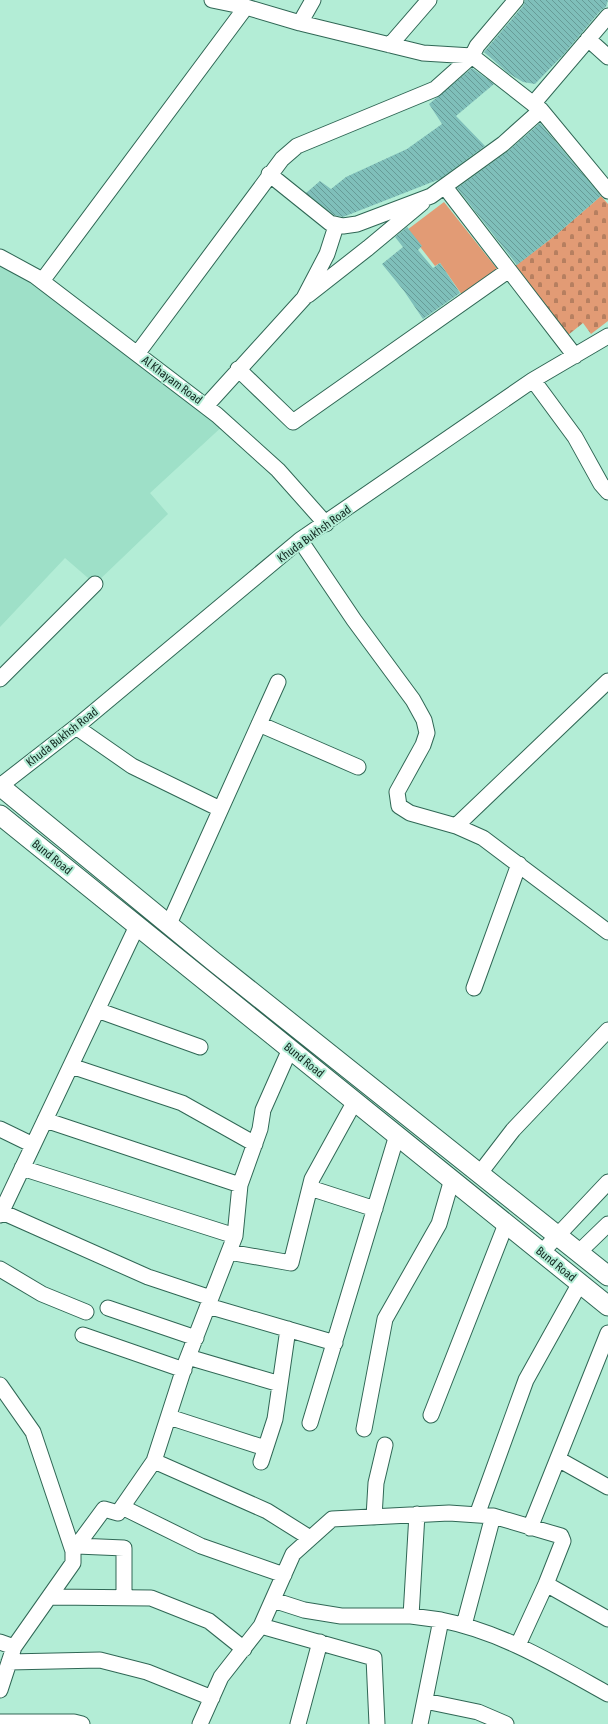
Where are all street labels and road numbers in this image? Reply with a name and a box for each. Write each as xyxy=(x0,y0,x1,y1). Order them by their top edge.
street label: Al Khayam Road xyxy=(139,353,205,407)
street label: Khuda Bukhsh Road xyxy=(274,503,354,565)
street label: Khuda Bukhsh Road xyxy=(23,705,101,769)
street label: Bund Road xyxy=(29,837,75,877)
street label: Bund Road xyxy=(281,1040,327,1080)
street label: Bund Road xyxy=(533,1244,579,1284)

